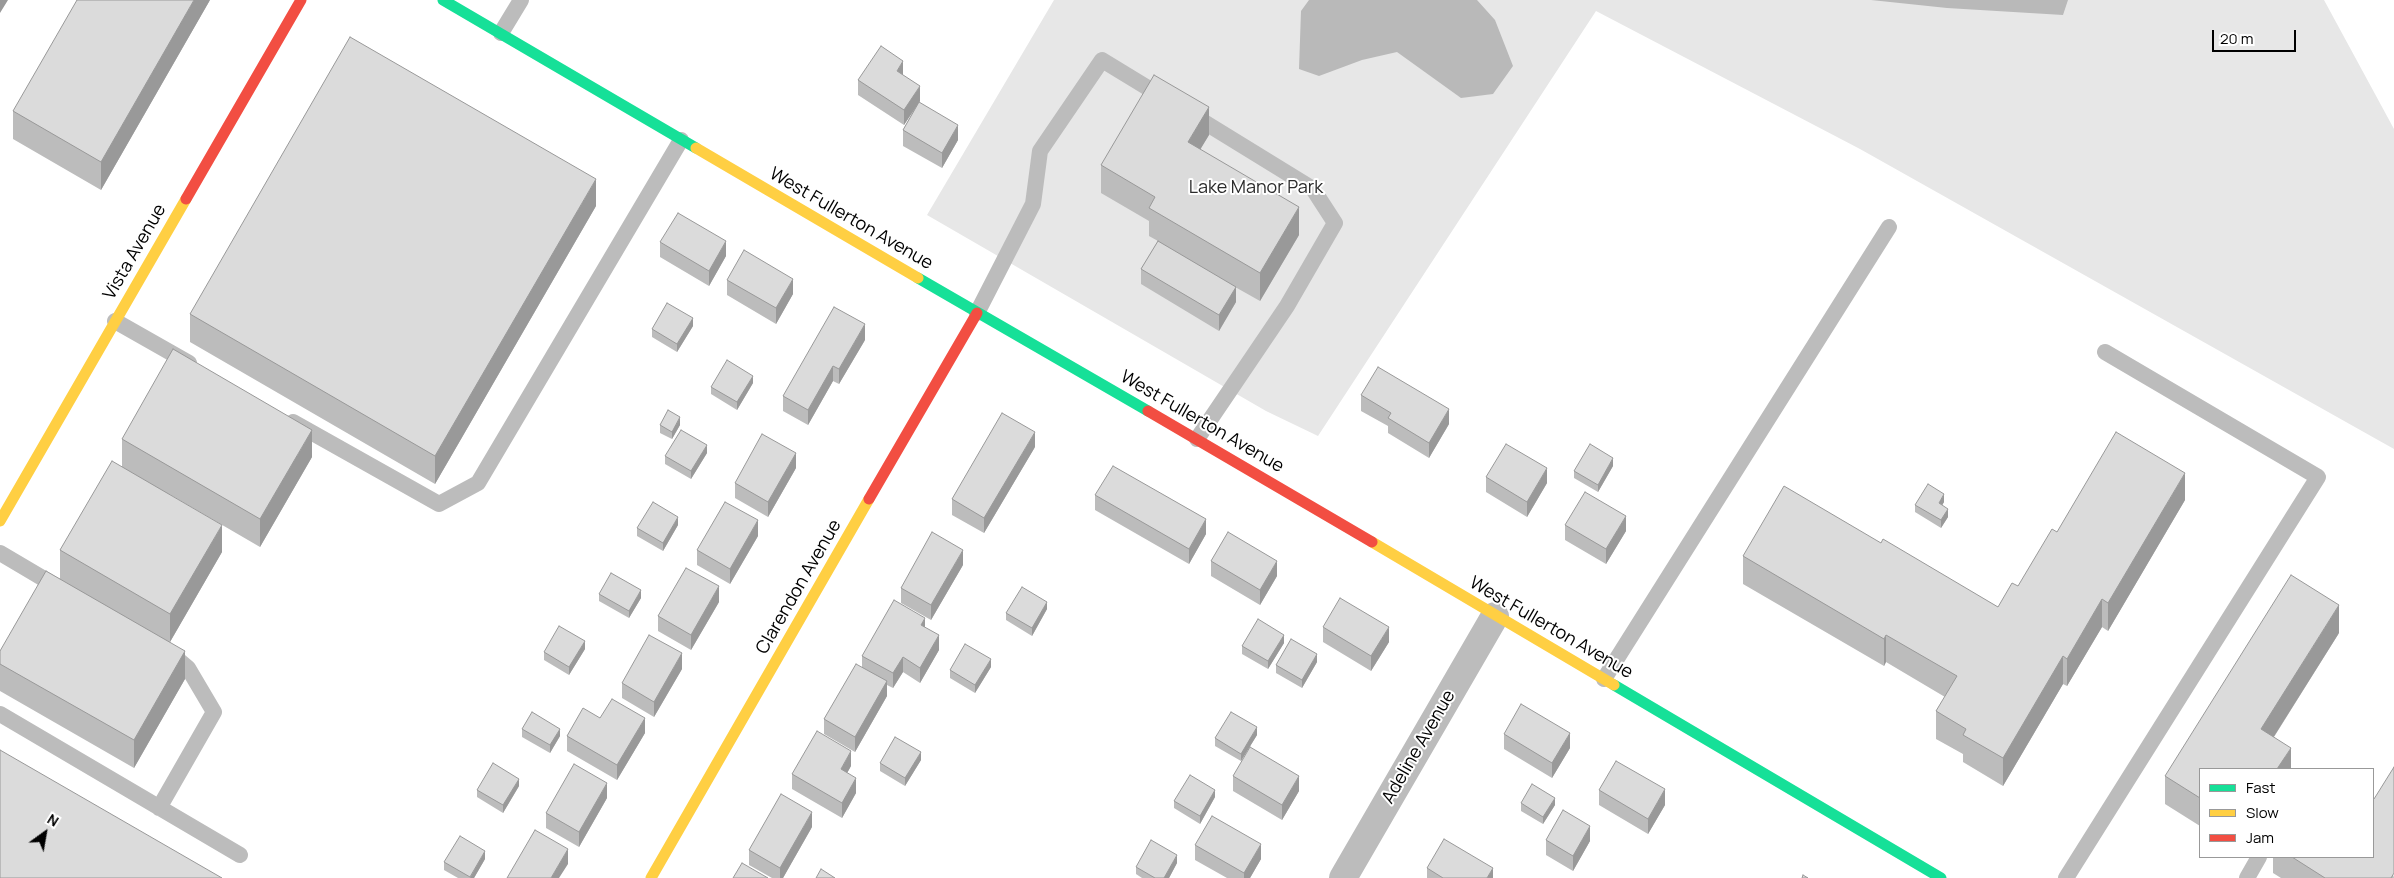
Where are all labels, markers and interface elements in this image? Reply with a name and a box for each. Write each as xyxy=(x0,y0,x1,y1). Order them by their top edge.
scale bar xyxy=(2214,20,2298,52)
text: 20 m xyxy=(2220,28,2253,49)
street label: West Fullerton Avenue xyxy=(765,163,937,275)
park label: Lake Manor Park xyxy=(1189,177,1323,199)
street label: Vista Avenue xyxy=(99,200,171,304)
street label: West Fullerton Avenue xyxy=(1116,366,1288,478)
street label: Clarendon Avenue xyxy=(752,516,846,658)
street label: West Fullerton Avenue xyxy=(1465,572,1637,684)
street label: Adeline Avenue xyxy=(1378,686,1460,808)
legend xyxy=(2199,768,2374,858)
text: Fast xyxy=(2246,777,2275,798)
text: Slow xyxy=(2246,802,2279,823)
north arrow xyxy=(20,808,70,858)
text: N xyxy=(44,809,63,831)
text: Jam xyxy=(2246,827,2274,848)

